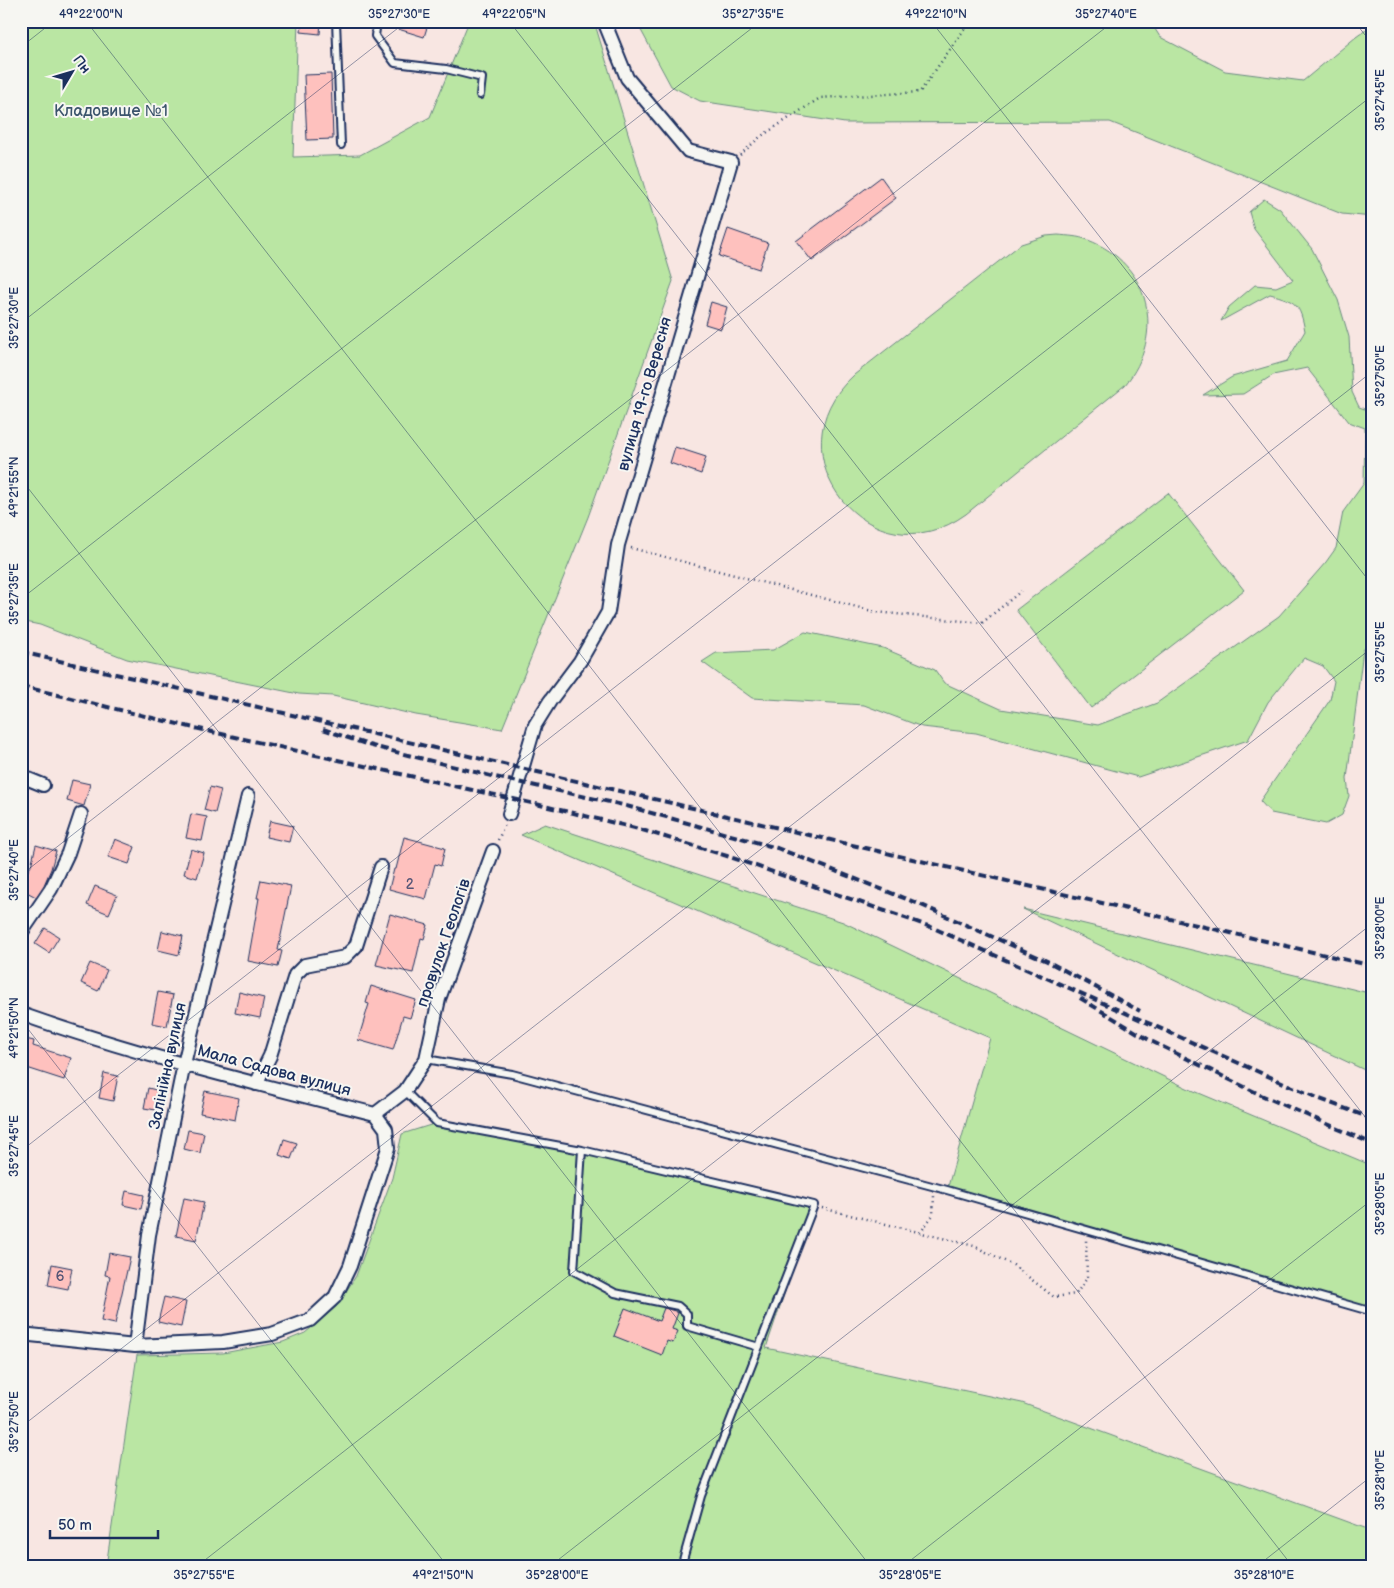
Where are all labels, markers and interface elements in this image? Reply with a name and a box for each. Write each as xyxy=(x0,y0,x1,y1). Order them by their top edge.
text: 49°22'00"N xyxy=(59,7,123,22)
text: 35°27'30"E xyxy=(368,7,430,22)
text: 49°22'05"N xyxy=(482,7,546,22)
text: 35°27'35"E xyxy=(722,7,784,22)
text: 49°22'10"N xyxy=(905,7,967,22)
text: 35°27'40"E xyxy=(1075,7,1137,22)
north arrow xyxy=(48,48,98,98)
text: Пн xyxy=(69,52,94,77)
text: 35°27'45"E xyxy=(1373,69,1388,131)
park label: Кладовище №1 xyxy=(54,102,168,121)
text: 35°27'30"E xyxy=(7,287,22,349)
street label: вулиця 19-го Вересня xyxy=(614,315,676,473)
text: 35°27'50"E xyxy=(1373,345,1388,407)
text: 49°21'55"N xyxy=(7,456,22,518)
text: 35°27'35"E xyxy=(7,563,22,625)
text: 35°27'55"E xyxy=(1373,621,1388,683)
text: 35°27'40"E xyxy=(7,839,22,901)
house number: 2 xyxy=(406,876,415,893)
street label: провулок Геологів xyxy=(413,876,475,1010)
text: 35°28'00"E xyxy=(1373,896,1388,959)
text: 49°21'50"N xyxy=(7,997,22,1059)
street label: Залінійна вулиця xyxy=(145,1001,191,1131)
street label: Мала Садова вулиця xyxy=(195,1041,353,1101)
text: 35°27'45"E xyxy=(7,1115,22,1177)
text: 35°28'05"E xyxy=(1373,1173,1388,1235)
house number: 6 xyxy=(56,1268,65,1285)
text: 35°27'50"E xyxy=(7,1391,22,1453)
text: 35°28'10"E xyxy=(1373,1450,1388,1510)
scale bar xyxy=(50,1508,158,1540)
text: 50 m xyxy=(58,1516,92,1535)
text: 35°27'55"E xyxy=(173,1568,235,1583)
text: 49°21'50"N xyxy=(412,1568,474,1583)
text: 35°28'00"E xyxy=(526,1568,589,1583)
text: 35°28'05"E xyxy=(879,1568,941,1583)
text: 35°28'10"E xyxy=(1234,1568,1294,1583)

